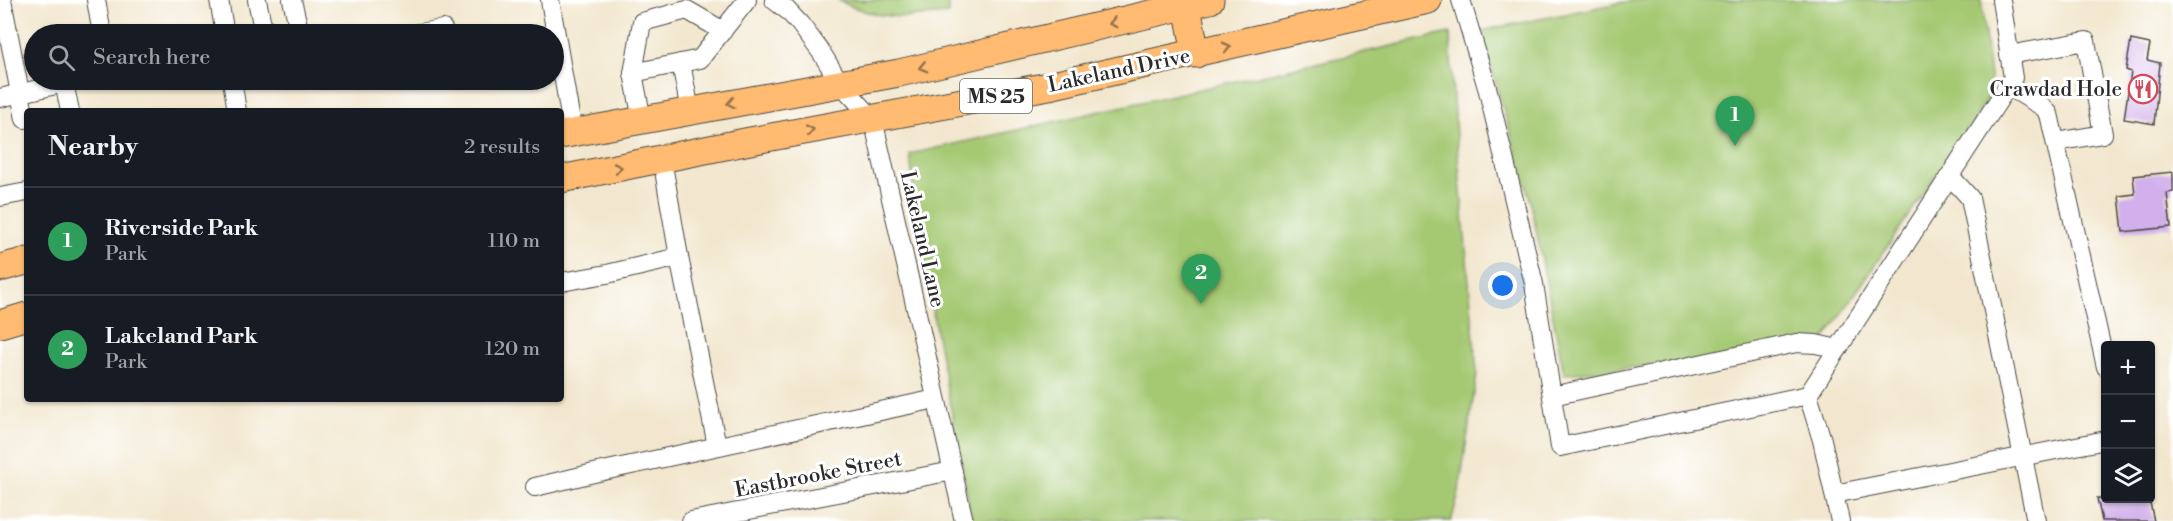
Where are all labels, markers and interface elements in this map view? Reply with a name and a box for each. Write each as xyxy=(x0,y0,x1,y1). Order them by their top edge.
one-way arrow xyxy=(1108,16,1118,29)
search box xyxy=(24,24,564,90)
icon: search xyxy=(45,41,78,74)
one-way arrow xyxy=(1222,41,1232,54)
street label: Lakeland Drive xyxy=(1046,43,1193,99)
text: Search here xyxy=(93,44,210,71)
one-way arrow xyxy=(918,60,928,73)
restaurant icon: Crawdad Hole xyxy=(2127,73,2159,105)
place label: Crawdad Hole xyxy=(1989,77,2122,103)
road number: MS 25 xyxy=(960,79,1032,113)
one-way arrow xyxy=(726,96,736,109)
pin: 1 xyxy=(1716,96,1754,146)
one-way arrow xyxy=(804,124,814,137)
text: Nearby xyxy=(48,131,138,163)
text: 2 results xyxy=(464,135,540,160)
one-way arrow xyxy=(613,162,623,175)
street label: Lakeland Lane xyxy=(894,168,950,310)
text: Riverside Park xyxy=(105,215,258,242)
text: 1 xyxy=(63,229,72,254)
text: 110 m xyxy=(488,229,540,254)
text: Park xyxy=(105,242,147,267)
pin: 2 xyxy=(1182,254,1220,304)
your location xyxy=(1488,271,1517,300)
text: Lakeland Park xyxy=(105,323,258,350)
text: 2 xyxy=(61,337,74,362)
text: 120 m xyxy=(485,337,540,362)
map controls xyxy=(2101,341,2155,503)
button: + xyxy=(2101,341,2155,395)
text: Park xyxy=(105,350,147,375)
button: − xyxy=(2101,395,2155,449)
street label: Eastbrooke Street xyxy=(733,446,904,504)
button: layers xyxy=(2101,449,2155,503)

